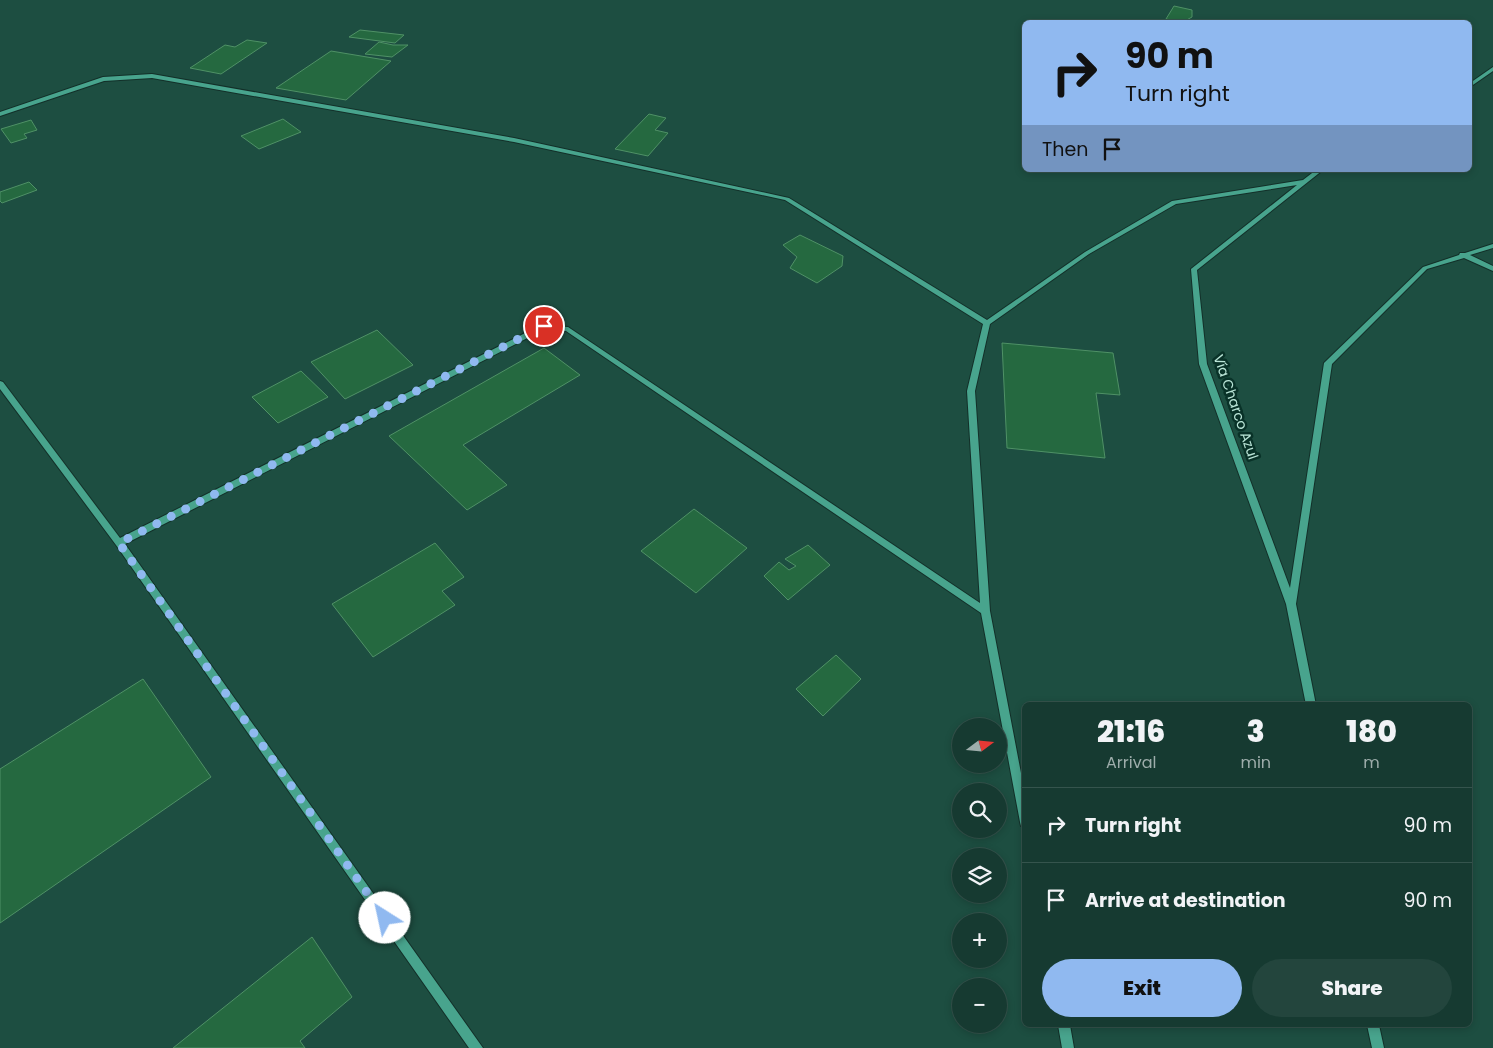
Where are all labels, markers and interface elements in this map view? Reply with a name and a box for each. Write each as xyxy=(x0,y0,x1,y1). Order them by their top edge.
text: 90 m xyxy=(1125,31,1214,80)
icon: right xyxy=(1042,40,1107,105)
text: Turn right xyxy=(1125,78,1230,109)
icon: arrive xyxy=(1098,135,1126,163)
text: Then xyxy=(1042,136,1088,163)
pin xyxy=(523,305,565,347)
icon: arrive xyxy=(530,312,558,340)
street label: Vía Charco Azul xyxy=(1209,352,1263,462)
text: 21:16 xyxy=(1097,710,1165,753)
text: 3 xyxy=(1247,710,1265,753)
text: 180 xyxy=(1346,710,1397,753)
north arrow xyxy=(952,718,1008,772)
map controls xyxy=(952,718,1007,1033)
text: Arrival xyxy=(1106,751,1156,774)
text: min xyxy=(1240,751,1271,774)
text: m xyxy=(1363,751,1380,774)
button: search xyxy=(952,783,1007,838)
icon: right xyxy=(1042,811,1070,839)
text: Turn right xyxy=(1085,812,1181,839)
text: 90 m xyxy=(1403,812,1452,839)
button: layers xyxy=(952,848,1007,903)
icon: arrive xyxy=(1042,886,1070,914)
text: Arrive at destination xyxy=(1085,887,1286,914)
text: 90 m xyxy=(1403,887,1452,914)
position arrow xyxy=(358,891,410,943)
button: + xyxy=(952,913,1007,968)
button: Exit xyxy=(1042,959,1242,1017)
button: Share xyxy=(1252,959,1452,1017)
button: − xyxy=(952,978,1007,1033)

